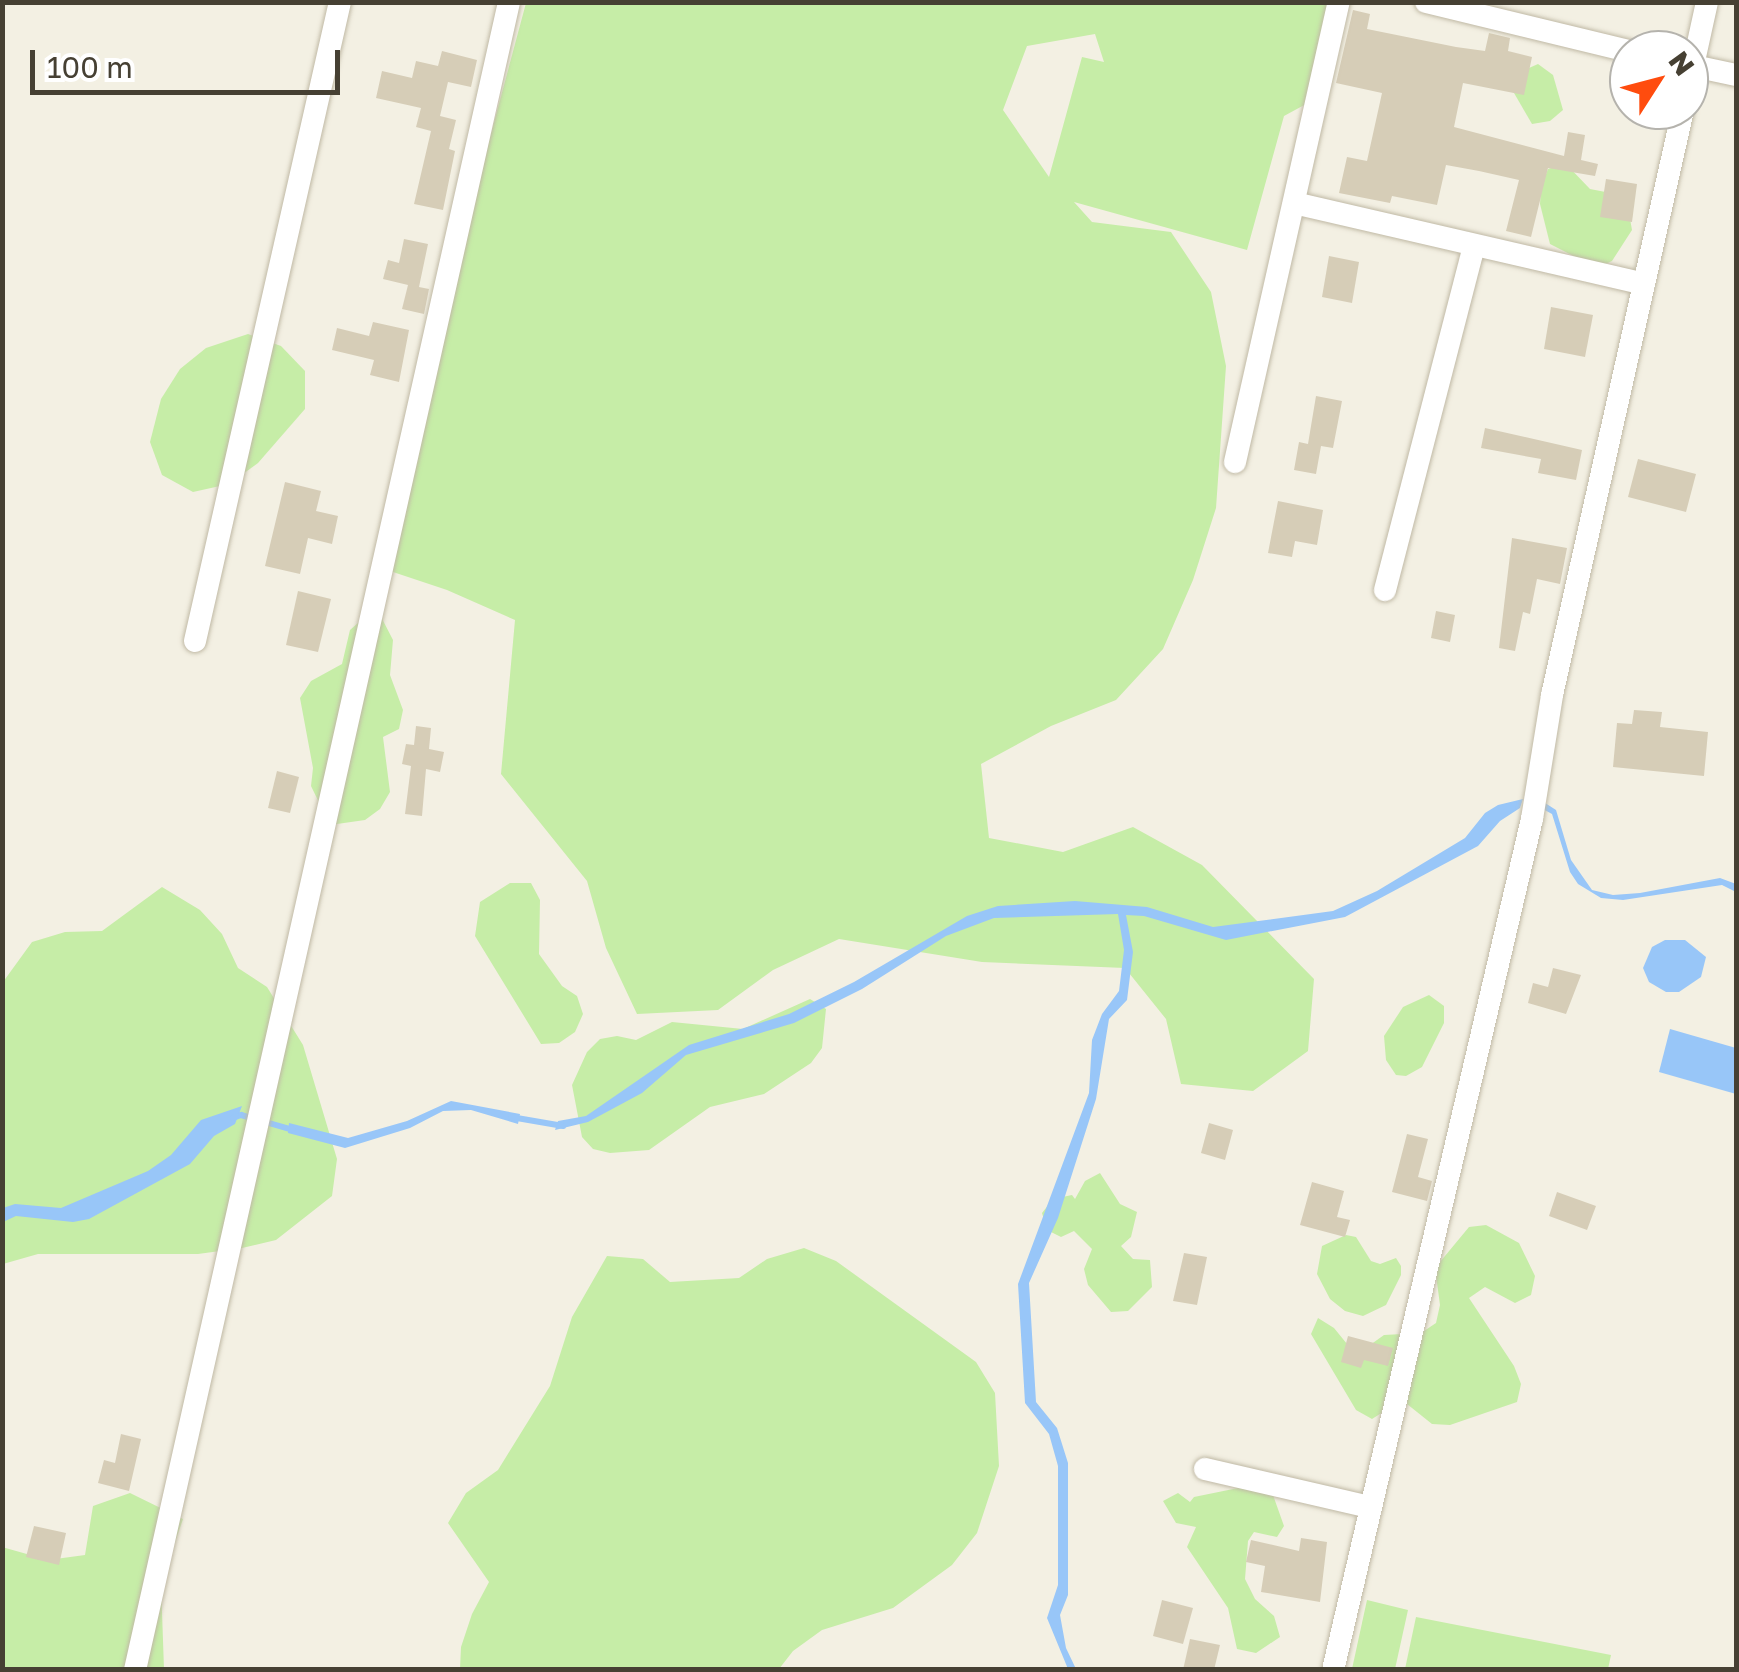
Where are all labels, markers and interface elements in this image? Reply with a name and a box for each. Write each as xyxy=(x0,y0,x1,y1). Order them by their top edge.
scale bar xyxy=(35,30,345,92)
north arrow xyxy=(1609,30,1709,130)
text: N xyxy=(1662,45,1702,82)
text: 100 m xyxy=(47,49,133,85)

